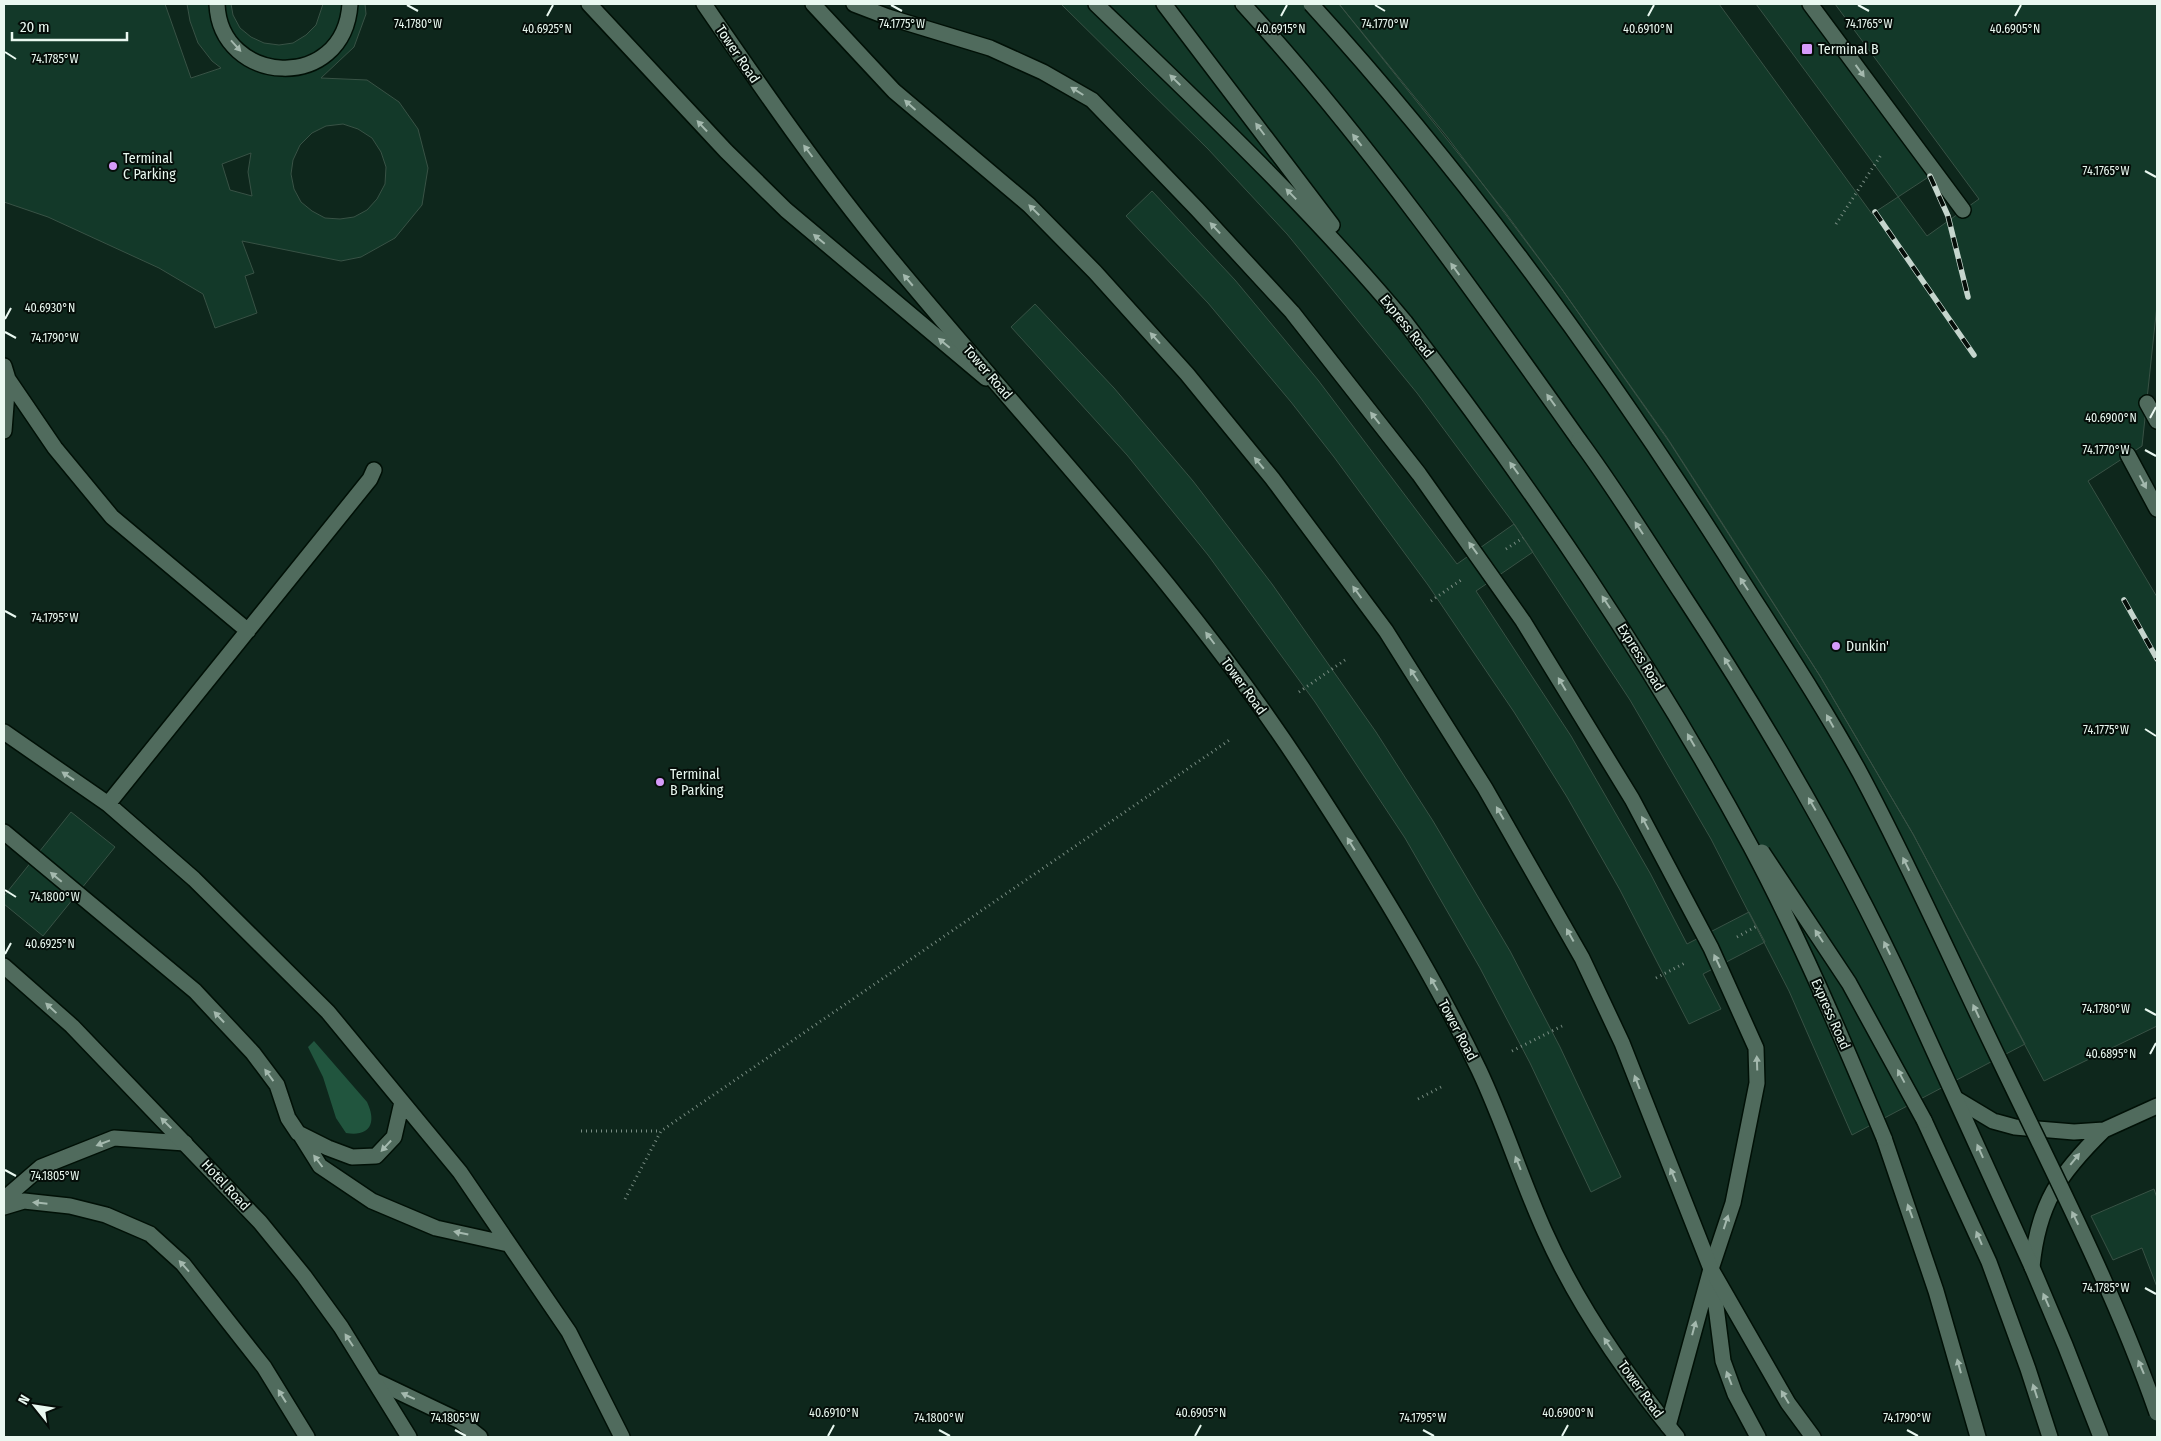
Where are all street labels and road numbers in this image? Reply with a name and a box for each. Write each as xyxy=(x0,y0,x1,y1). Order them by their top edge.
street label: Tower Road xyxy=(712,22,763,87)
street label: Express Road xyxy=(1376,292,1437,361)
street label: Tower Road xyxy=(959,342,1016,403)
street label: Express Road xyxy=(1613,621,1668,694)
street label: Tower Road xyxy=(1217,654,1270,718)
street label: Express Road xyxy=(1807,976,1854,1052)
street label: Tower Road xyxy=(1434,997,1481,1064)
street label: Hotel Road xyxy=(198,1156,253,1214)
street label: Tower Road xyxy=(1614,1357,1667,1421)

